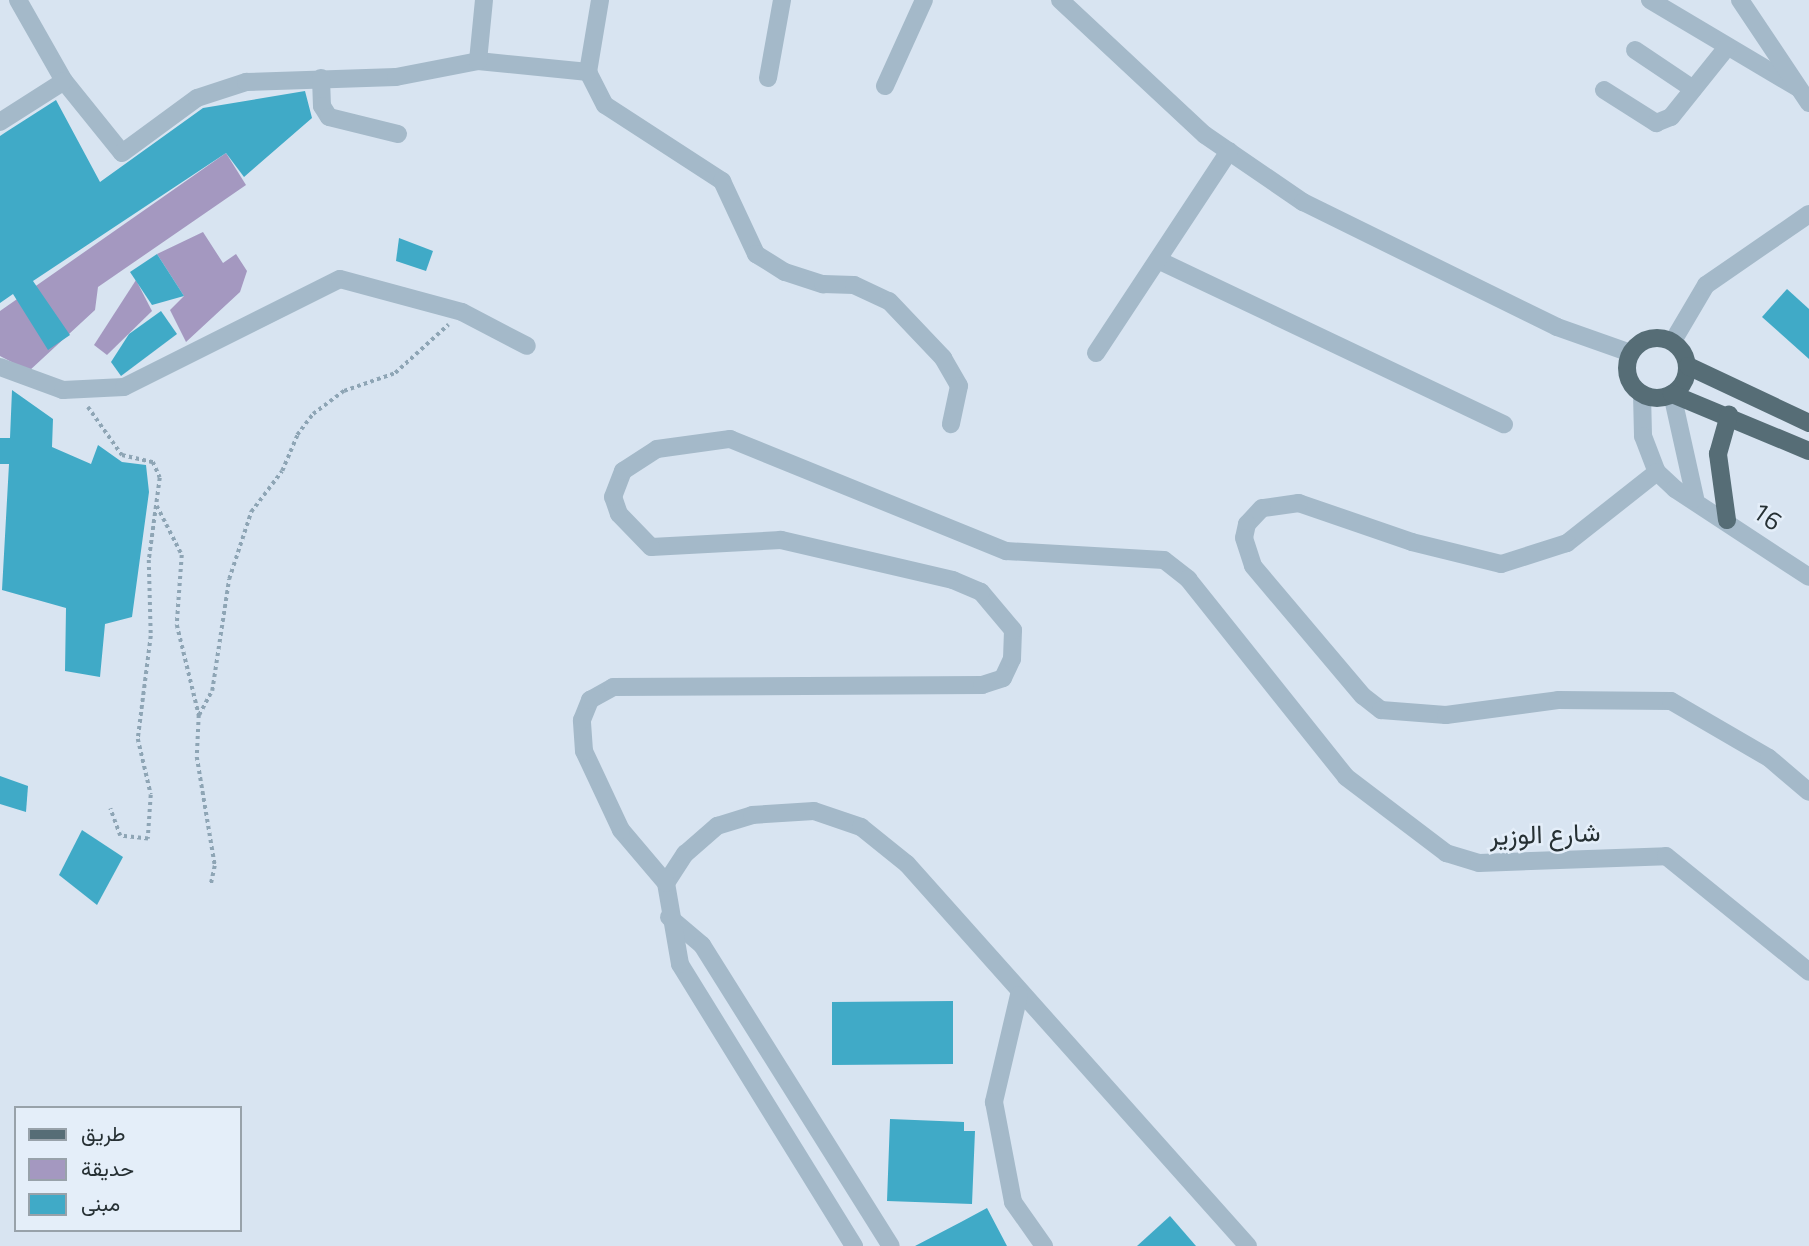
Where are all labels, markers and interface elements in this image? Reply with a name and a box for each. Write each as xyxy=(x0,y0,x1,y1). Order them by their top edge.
street label: 16 xyxy=(1746,495,1788,537)
street label: شارع الوزير xyxy=(1489,816,1601,852)
legend xyxy=(14,1106,242,1232)
text: طريق xyxy=(81,1117,126,1149)
text: حديقة xyxy=(81,1152,134,1184)
text: مبنى xyxy=(81,1187,120,1219)

